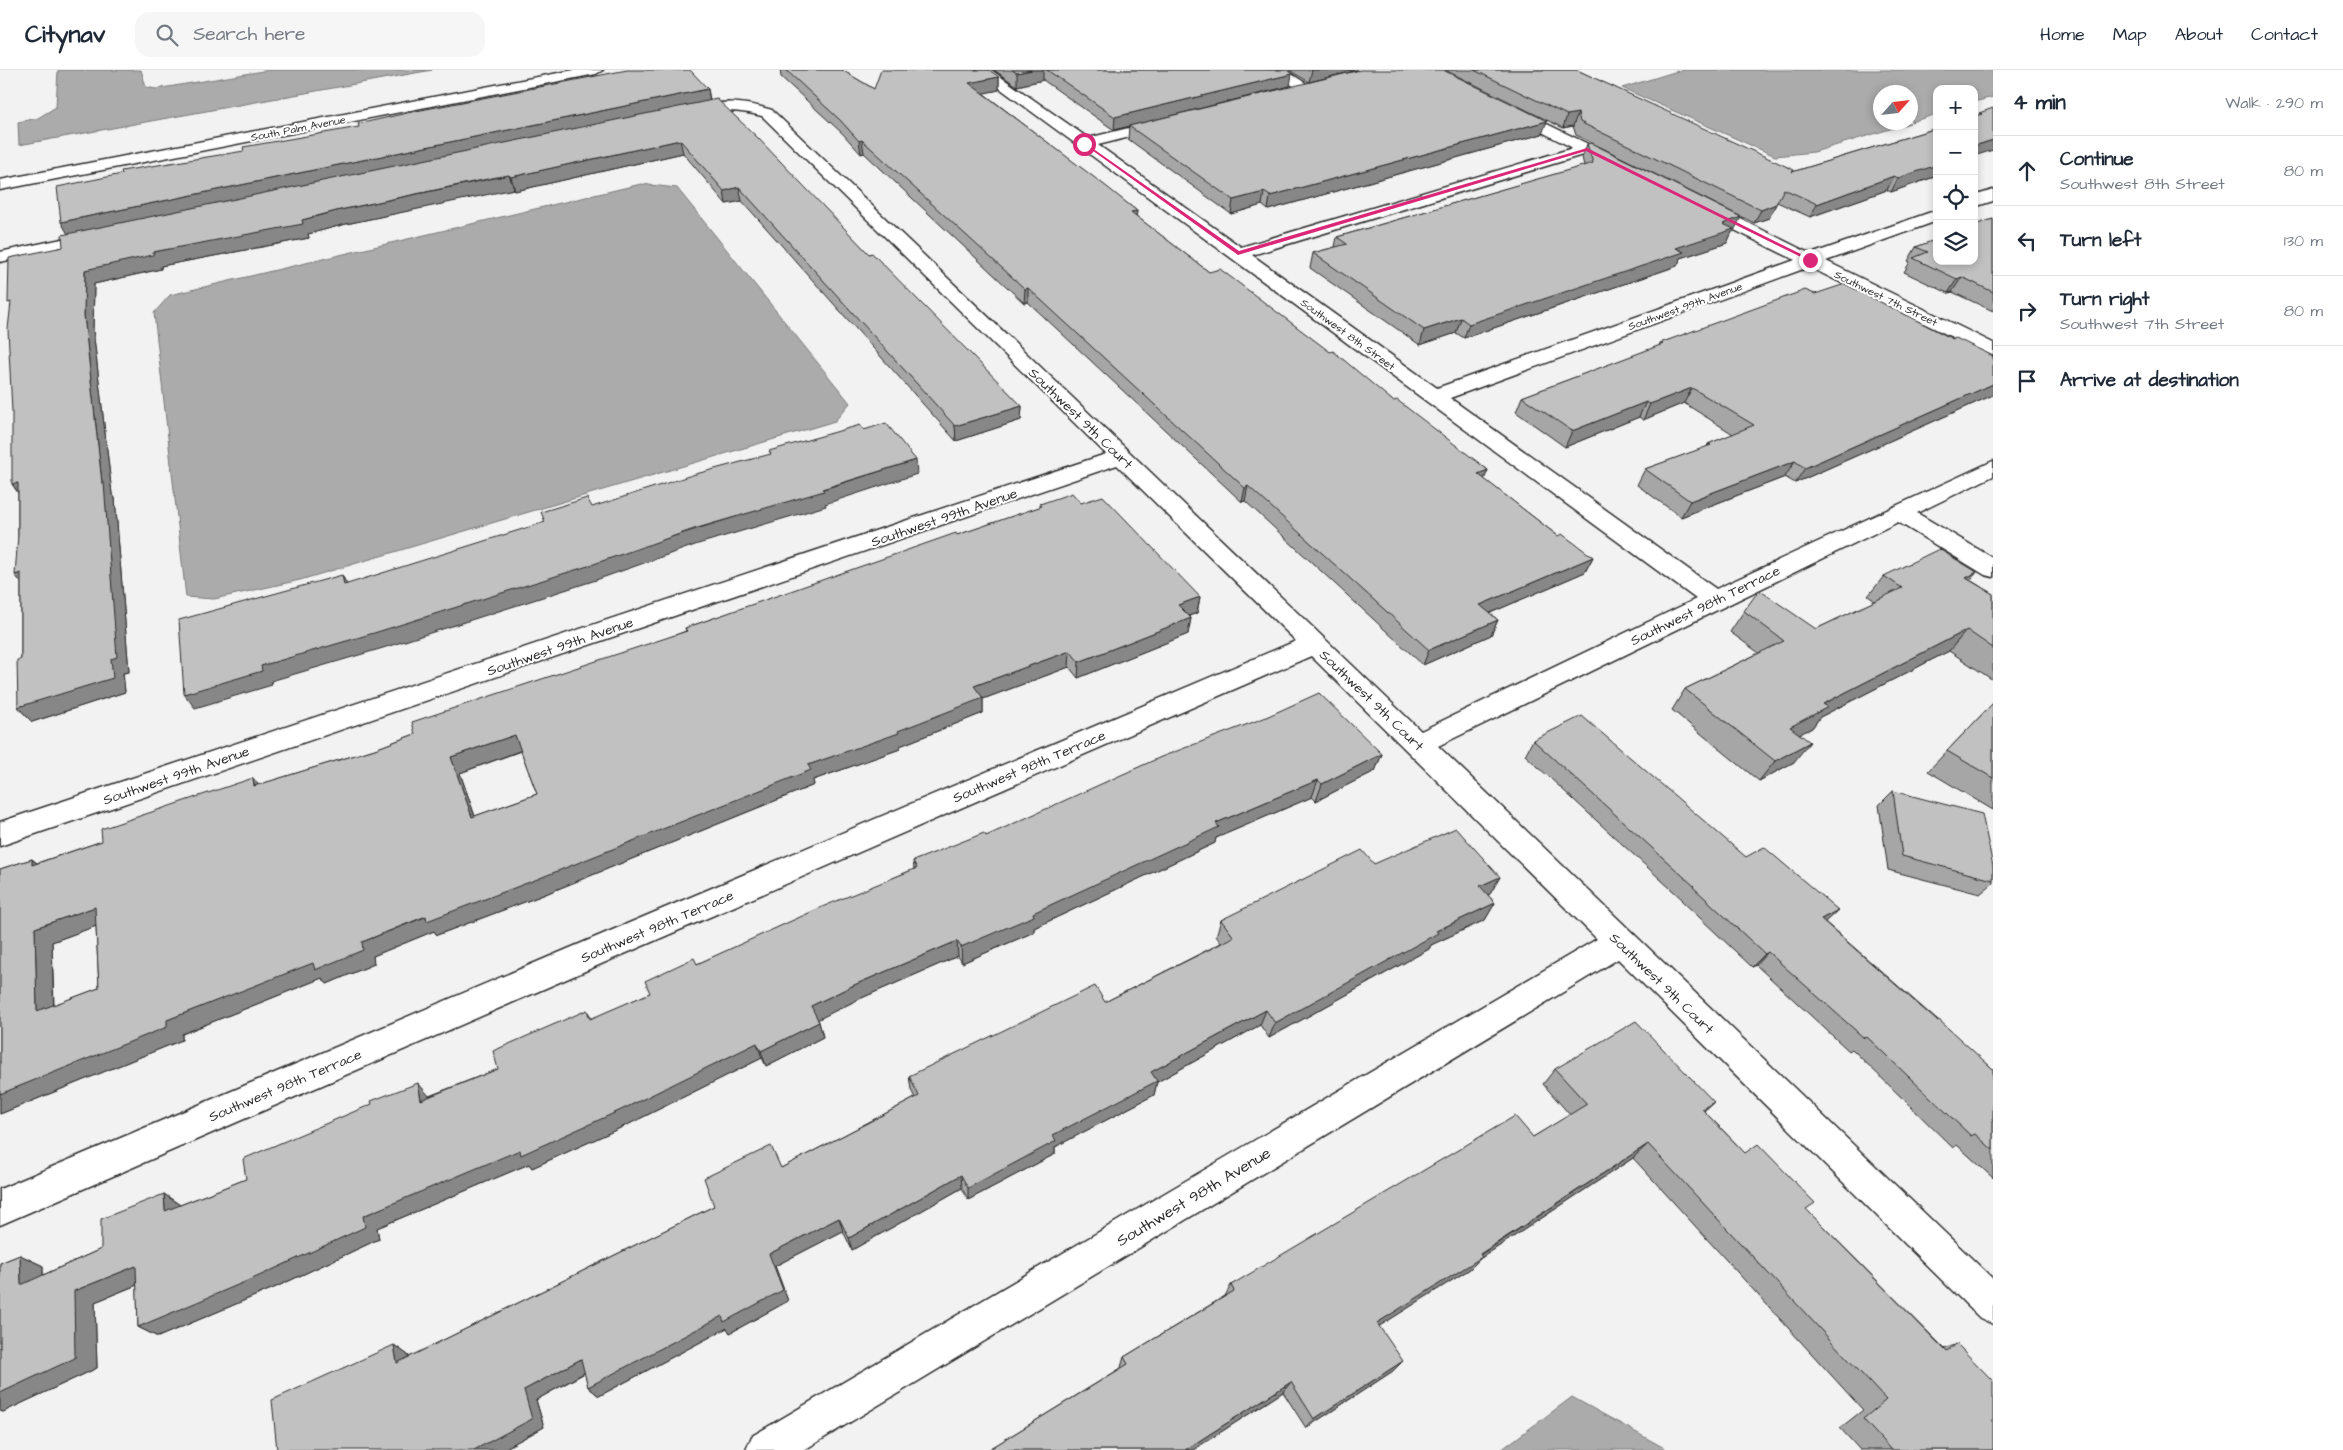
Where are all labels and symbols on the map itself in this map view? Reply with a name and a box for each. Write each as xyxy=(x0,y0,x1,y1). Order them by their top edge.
north arrow xyxy=(1873,85,1918,130)
street label: South Palm Avenue xyxy=(249,112,347,145)
route start xyxy=(1073,133,1096,156)
route end xyxy=(1799,249,1822,272)
street label: Southwest 7th Street xyxy=(1832,267,1940,330)
street label: Southwest 99th Avenue xyxy=(1626,279,1744,334)
street label: Southwest 8th Street xyxy=(1297,295,1398,374)
street label: Southwest 9th Court xyxy=(1024,364,1137,474)
street label: Southwest 99th Avenue xyxy=(869,483,1020,552)
street label: Southwest 98th Terrace xyxy=(1627,561,1784,651)
street label: Southwest 99th Avenue xyxy=(485,612,636,681)
street label: Southwest 9th Court xyxy=(1315,646,1428,756)
street label: Southwest 98th Terrace xyxy=(950,725,1109,808)
street label: Southwest 99th Avenue xyxy=(101,741,252,810)
street label: Southwest 98th Terrace xyxy=(578,885,737,968)
street label: Southwest 9th Court xyxy=(1605,929,1718,1039)
street label: Southwest 98th Terrace xyxy=(206,1044,365,1127)
street label: Southwest 98th Avenue xyxy=(1112,1142,1275,1252)

